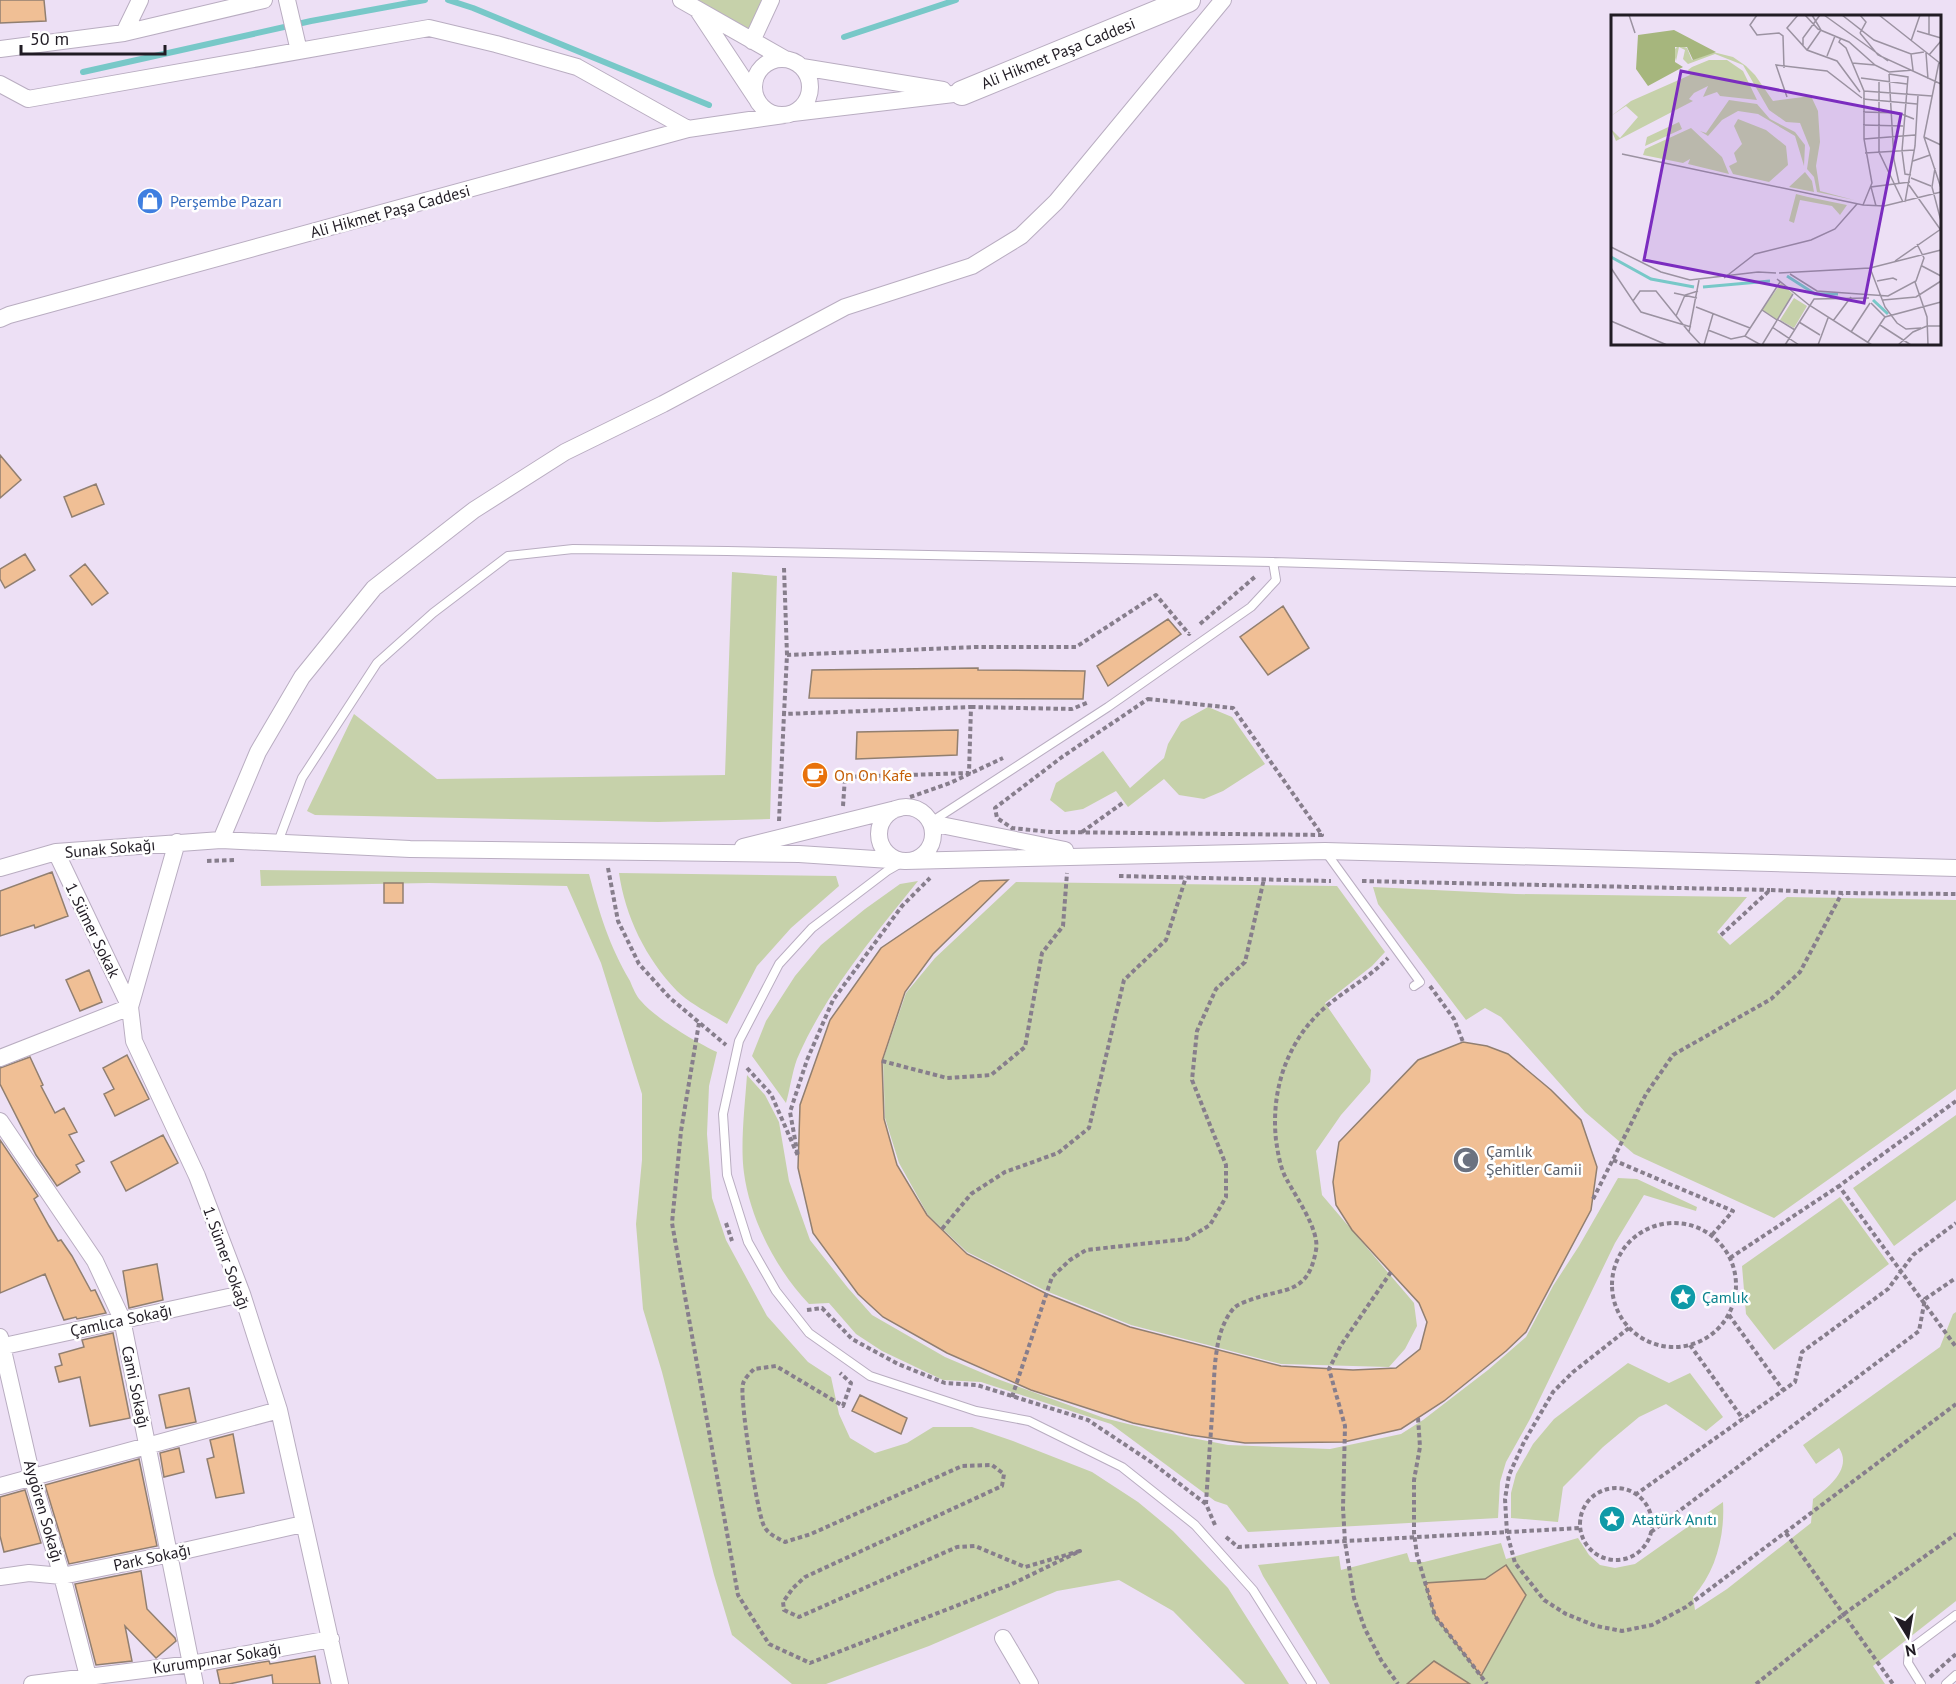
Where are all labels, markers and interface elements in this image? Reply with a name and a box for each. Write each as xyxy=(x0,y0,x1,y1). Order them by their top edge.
street label: Ali Hikmet Paşa Caddesi xyxy=(978,13,1138,93)
inset map xyxy=(1611,15,1941,345)
scale bar xyxy=(21,18,165,56)
text: 50 m xyxy=(30,27,69,50)
street label: Ali Hikmet Paşa Caddesi xyxy=(308,180,472,242)
shop icon: Perşembe Pazarı xyxy=(135,186,165,216)
place label: Perşembe Pazarı xyxy=(170,191,282,211)
cafe icon: On On Kafe xyxy=(800,760,830,790)
place label: On On Kafe xyxy=(834,765,912,785)
street label: Sunak Sokağı xyxy=(64,834,156,862)
street label: 1. Sümer Sokak xyxy=(61,879,125,981)
place label: Çamlık Şehitler Camii xyxy=(1486,1141,1582,1179)
mosque icon: Çamlık Şehitler Camii xyxy=(1451,1145,1481,1175)
street label: 1. Sümer Sokağı xyxy=(199,1204,255,1312)
place icon: Çamlık xyxy=(1668,1282,1698,1312)
place label: Çamlık xyxy=(1702,1287,1749,1307)
street label: Çamlıca Sokağı xyxy=(68,1299,174,1341)
street label: Cami Sokağı xyxy=(117,1344,155,1430)
street label: Aygören Sokağı xyxy=(20,1458,68,1564)
place icon: Atatürk Anıtı xyxy=(1597,1504,1627,1534)
place label: Atatürk Anıtı xyxy=(1632,1509,1717,1529)
street label: Park Sokağı xyxy=(111,1539,193,1575)
north arrow xyxy=(1878,1606,1938,1666)
street label: Kurumpınar Sokağı xyxy=(151,1638,283,1678)
text: N xyxy=(1904,1640,1918,1662)

